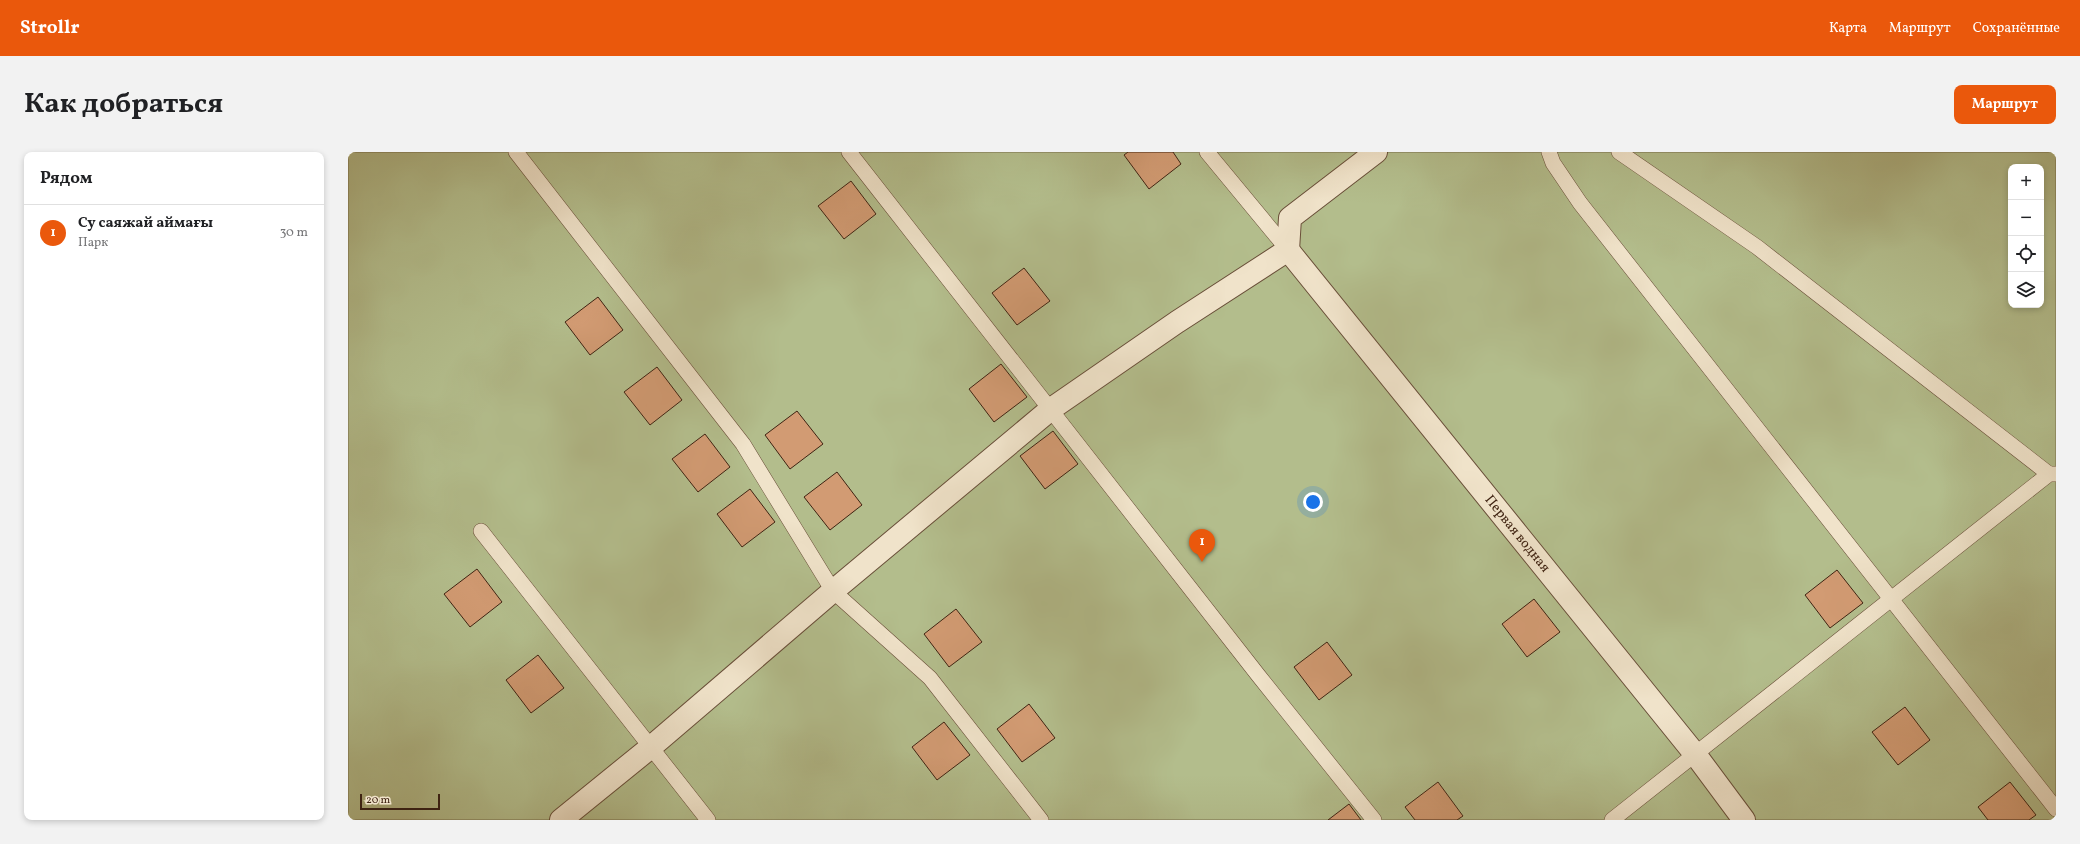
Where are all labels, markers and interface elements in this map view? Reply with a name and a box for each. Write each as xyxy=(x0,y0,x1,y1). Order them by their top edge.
text: Strollr xyxy=(20,15,80,41)
text: Карта xyxy=(1829,19,1867,38)
text: Маршрут xyxy=(1889,19,1951,38)
text: Сохранённые xyxy=(1973,19,2060,38)
text: Как добраться xyxy=(24,85,223,124)
button: Маршрут xyxy=(1954,85,2056,124)
map controls xyxy=(2008,164,2044,308)
button: + xyxy=(2008,164,2044,200)
text: Рядом xyxy=(40,167,93,190)
button: − xyxy=(2008,200,2044,236)
text: Су саяжай аймағы xyxy=(78,213,213,234)
text: 1 xyxy=(50,224,56,242)
text: 30 m xyxy=(280,224,308,242)
text: Парк xyxy=(78,234,108,252)
button: locate xyxy=(2008,236,2044,272)
button: layers xyxy=(2008,272,2044,308)
street label: Первая водная xyxy=(1480,491,1554,577)
your location xyxy=(1303,492,1323,512)
pin: 1 xyxy=(1189,529,1215,562)
scale bar xyxy=(360,792,440,811)
text: 20 m xyxy=(366,793,390,808)

